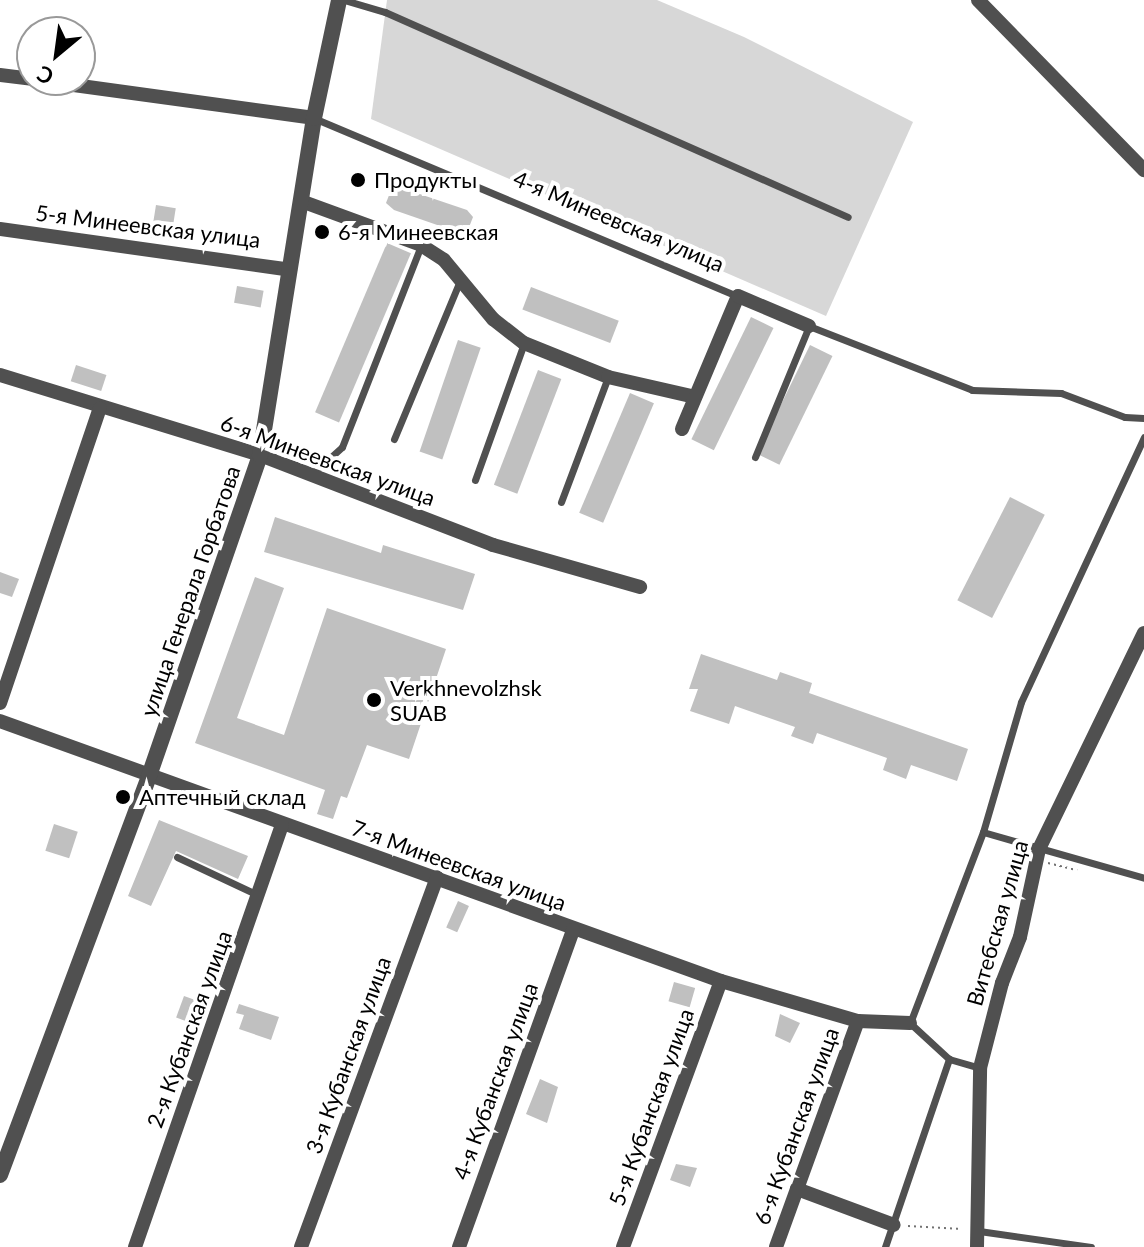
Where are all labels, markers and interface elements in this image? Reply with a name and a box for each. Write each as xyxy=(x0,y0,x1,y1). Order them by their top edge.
north arrow xyxy=(16,16,96,96)
text: С xyxy=(32,60,58,91)
street label: 4-я Минеевская улица xyxy=(510,165,728,277)
place label: Продукты xyxy=(374,167,477,193)
marker: Продукты xyxy=(349,171,367,189)
street label: 5-я Минеевская улица xyxy=(34,199,262,253)
place label: 6-я Минеевская xyxy=(338,219,499,245)
marker: 6-я Минеевская xyxy=(313,223,331,241)
street label: 6-я Минеевская улица xyxy=(217,409,439,511)
street label: улица Генерала Горбатова xyxy=(135,462,245,720)
place label: Verkhnevolzhsk SUAB xyxy=(390,674,542,726)
marker: Verkhnevolzhsk SUAB xyxy=(365,691,383,709)
place label: Аптечный склад xyxy=(139,784,306,810)
marker: Аптечный склад xyxy=(114,788,132,806)
street label: 7-я Минеевская улица xyxy=(348,814,570,916)
street label: Витебская улица xyxy=(961,837,1033,1009)
street label: 2-я Кубанская улица xyxy=(141,927,237,1131)
street label: 3-я Кубанская улица xyxy=(300,953,396,1157)
street label: 4-я Кубанская улица xyxy=(447,979,543,1183)
street label: 5-я Кубанская улица xyxy=(603,1005,699,1209)
street label: 6-я Кубанская улица xyxy=(748,1024,844,1228)

